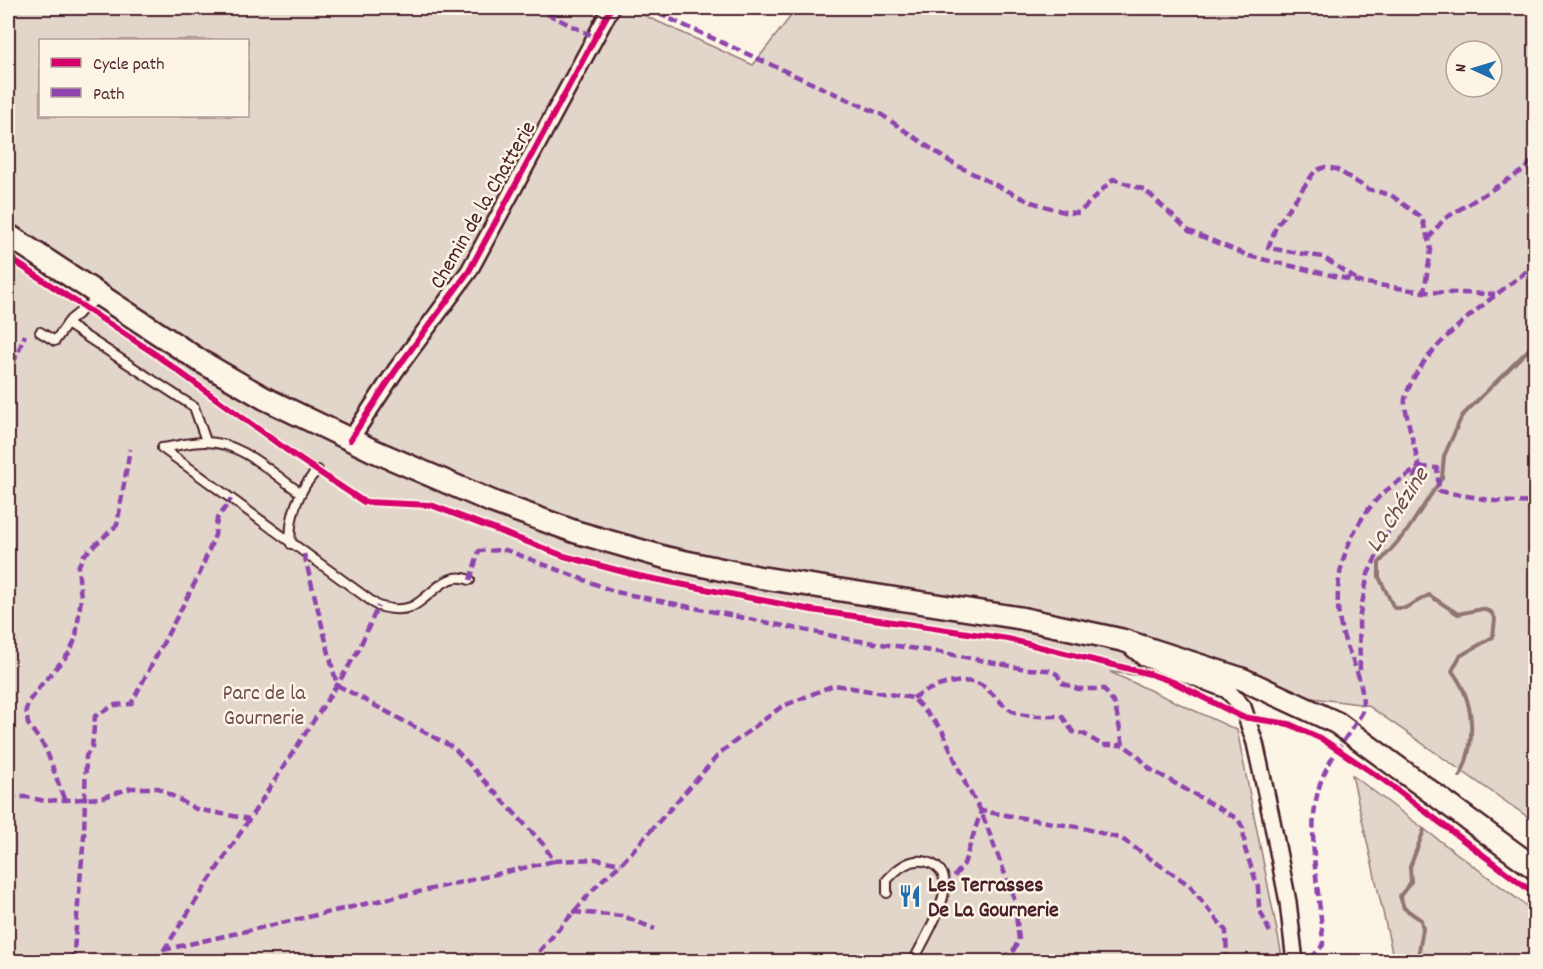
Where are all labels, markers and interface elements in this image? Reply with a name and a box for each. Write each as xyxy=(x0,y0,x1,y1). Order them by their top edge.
legend xyxy=(39,39,249,117)
north arrow xyxy=(1444,39,1504,99)
text: Cycle path xyxy=(93,53,164,78)
text: N xyxy=(1450,63,1473,73)
text: Path xyxy=(93,83,125,108)
street label: Chemin de la Chatterie xyxy=(423,116,545,296)
water label: La Chézine xyxy=(1358,460,1439,560)
park label: Parc de la Gournerie xyxy=(223,679,306,735)
place label: Les Terrasses De La Gournerie xyxy=(928,871,1059,927)
restaurant icon: Les Terrasses De La Gournerie xyxy=(897,883,923,909)

